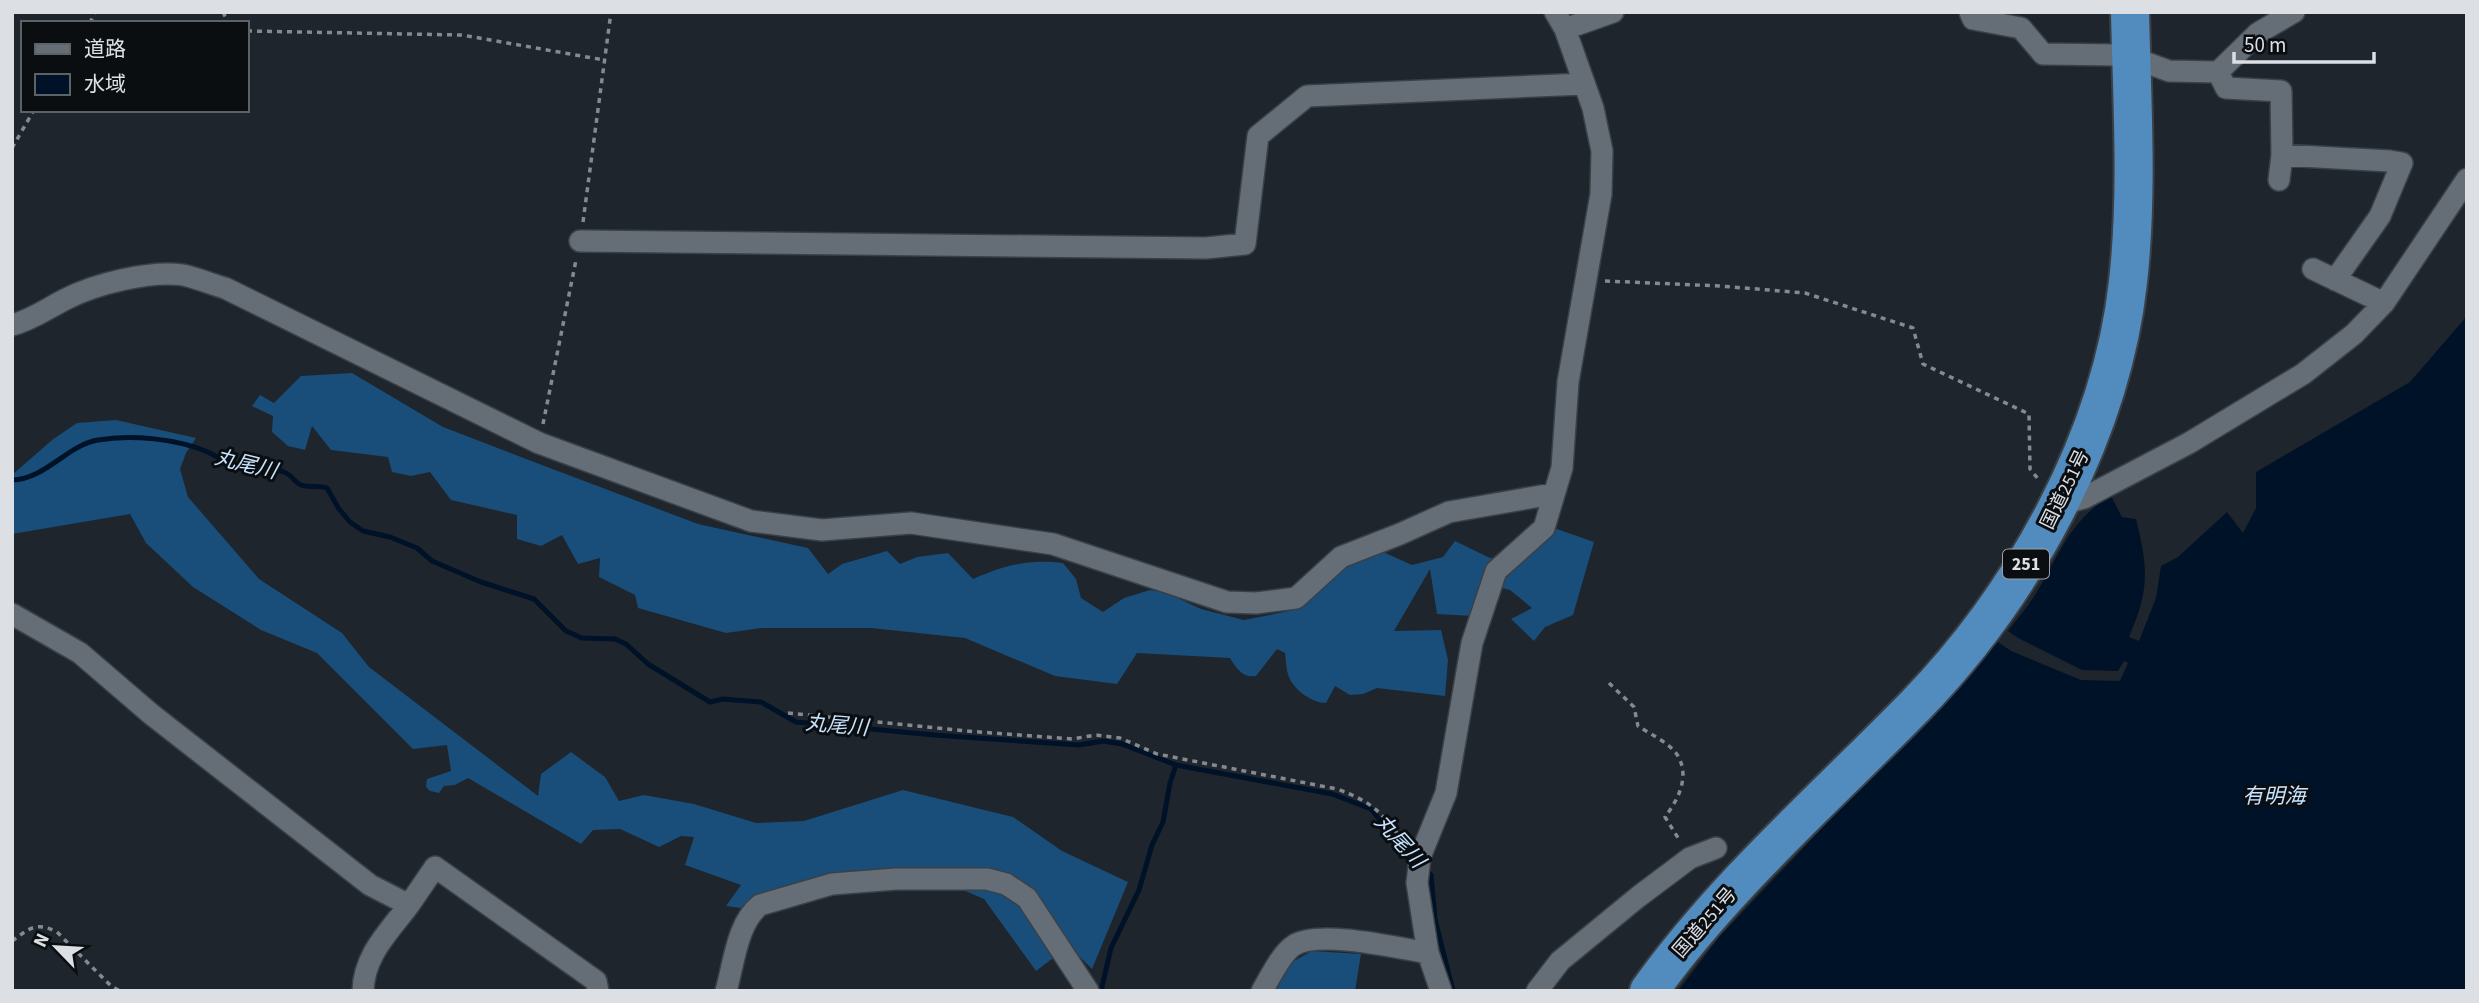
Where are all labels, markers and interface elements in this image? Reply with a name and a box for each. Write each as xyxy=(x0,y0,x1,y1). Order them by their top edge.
legend xyxy=(21,21,248,112)
scale bar xyxy=(2234,21,2374,65)
text: 50 m xyxy=(2244,30,2286,60)
text: 道路 xyxy=(84,34,126,64)
text: 水域 xyxy=(84,69,126,99)
water label: 丸尾川 xyxy=(212,442,282,487)
street label: 国道251号 xyxy=(2035,445,2096,534)
road number: 251 xyxy=(2003,550,2049,578)
water label: 丸尾川 xyxy=(804,707,872,743)
water label: 有明海 xyxy=(2243,781,2308,811)
water label: 丸尾川 xyxy=(1368,808,1434,876)
street label: 国道251号 xyxy=(1667,882,1743,964)
north arrow xyxy=(21,912,91,982)
text: N xyxy=(27,929,57,952)

